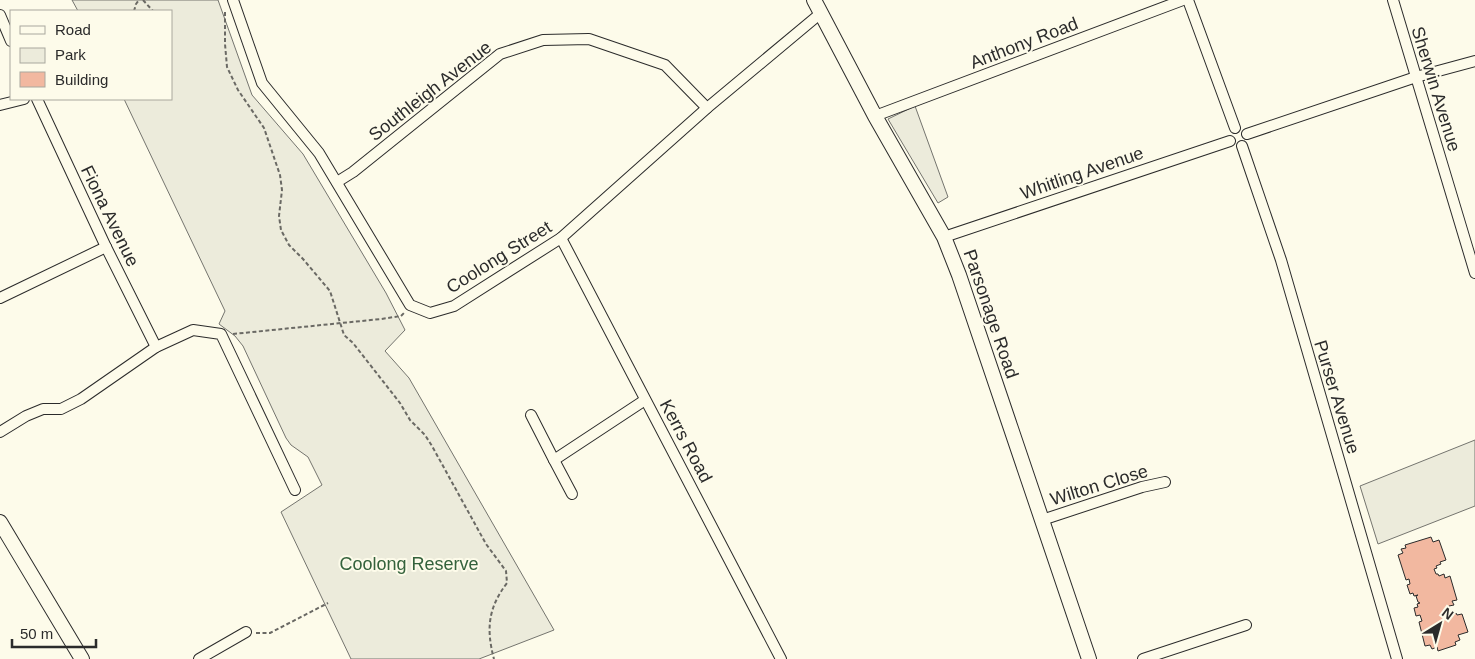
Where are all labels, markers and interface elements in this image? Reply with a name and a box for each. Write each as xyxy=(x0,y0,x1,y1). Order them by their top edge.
legend xyxy=(10,10,172,100)
street label: Anthony Road xyxy=(967,13,1081,73)
text: Road xyxy=(55,21,91,38)
street label: Sherwin Avenue xyxy=(1407,24,1465,154)
street label: Southleigh Avenue xyxy=(365,37,495,145)
text: Park xyxy=(55,46,86,63)
text: Building xyxy=(55,71,108,88)
street label: Whitling Avenue xyxy=(1018,143,1146,203)
street label: Fiona Avenue xyxy=(77,162,143,270)
street label: Coolong Street xyxy=(443,217,555,297)
street label: Parsonage Road xyxy=(960,247,1022,381)
street label: Purser Avenue xyxy=(1310,338,1364,456)
street label: Kerrs Road xyxy=(656,396,716,486)
street label: Wilton Close xyxy=(1048,461,1150,509)
park label: Coolong Reserve xyxy=(339,554,479,574)
north arrow xyxy=(1415,599,1465,649)
text: N xyxy=(1439,604,1457,623)
scale bar xyxy=(12,616,96,648)
text: 50 m xyxy=(20,625,53,642)

